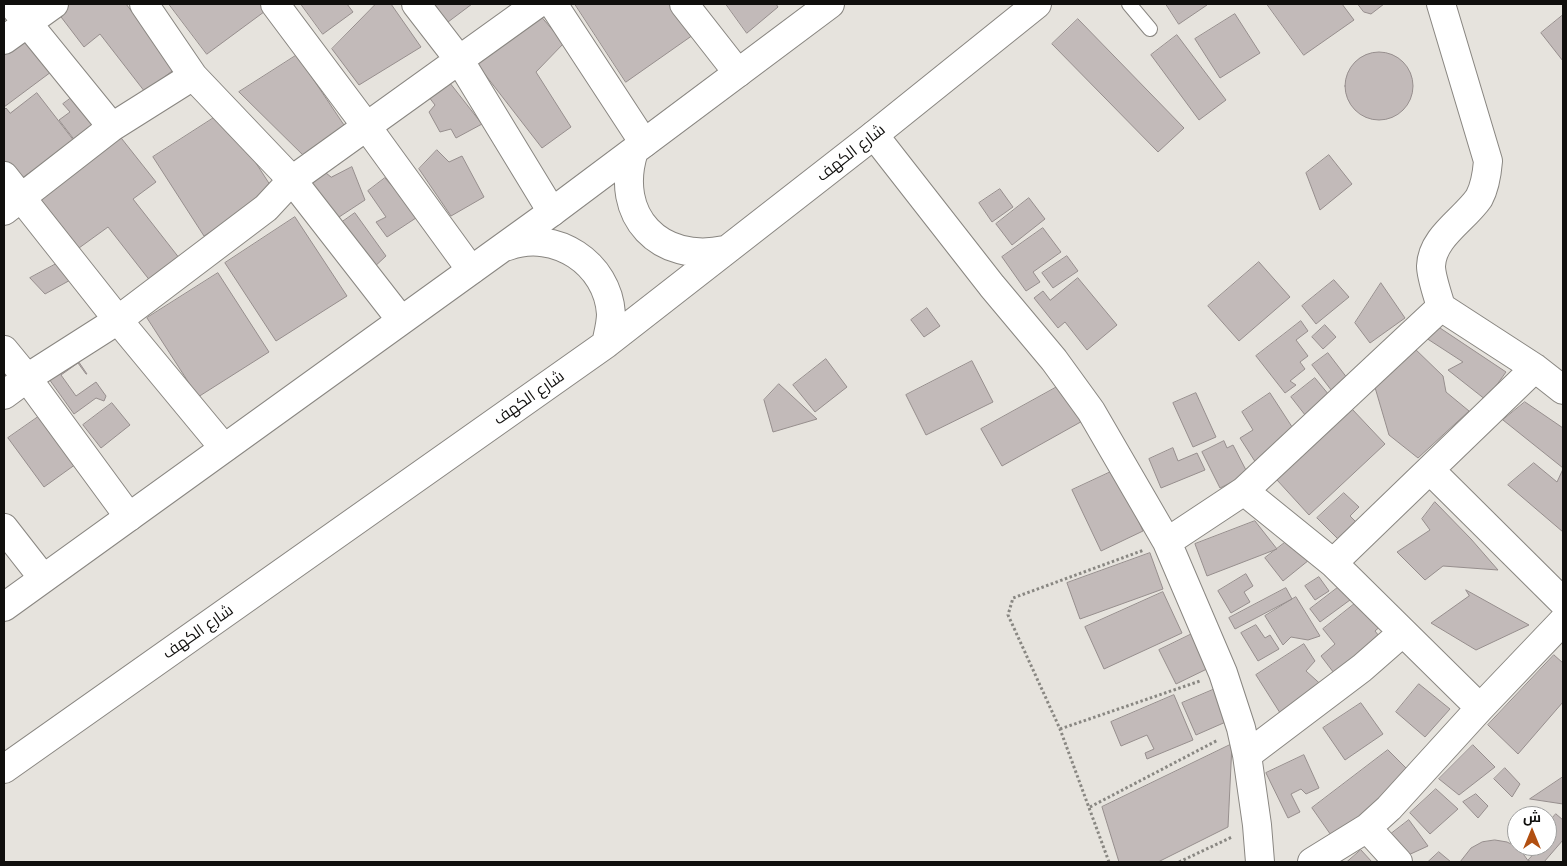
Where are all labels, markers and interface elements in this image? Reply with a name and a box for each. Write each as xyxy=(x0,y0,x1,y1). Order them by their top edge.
street label: شارع الكهف xyxy=(813,120,889,186)
street label: شارع الكهف xyxy=(490,367,568,429)
street label: شارع الكهف xyxy=(159,601,237,663)
north arrow xyxy=(1507,806,1557,856)
text: ش xyxy=(1523,808,1541,826)

